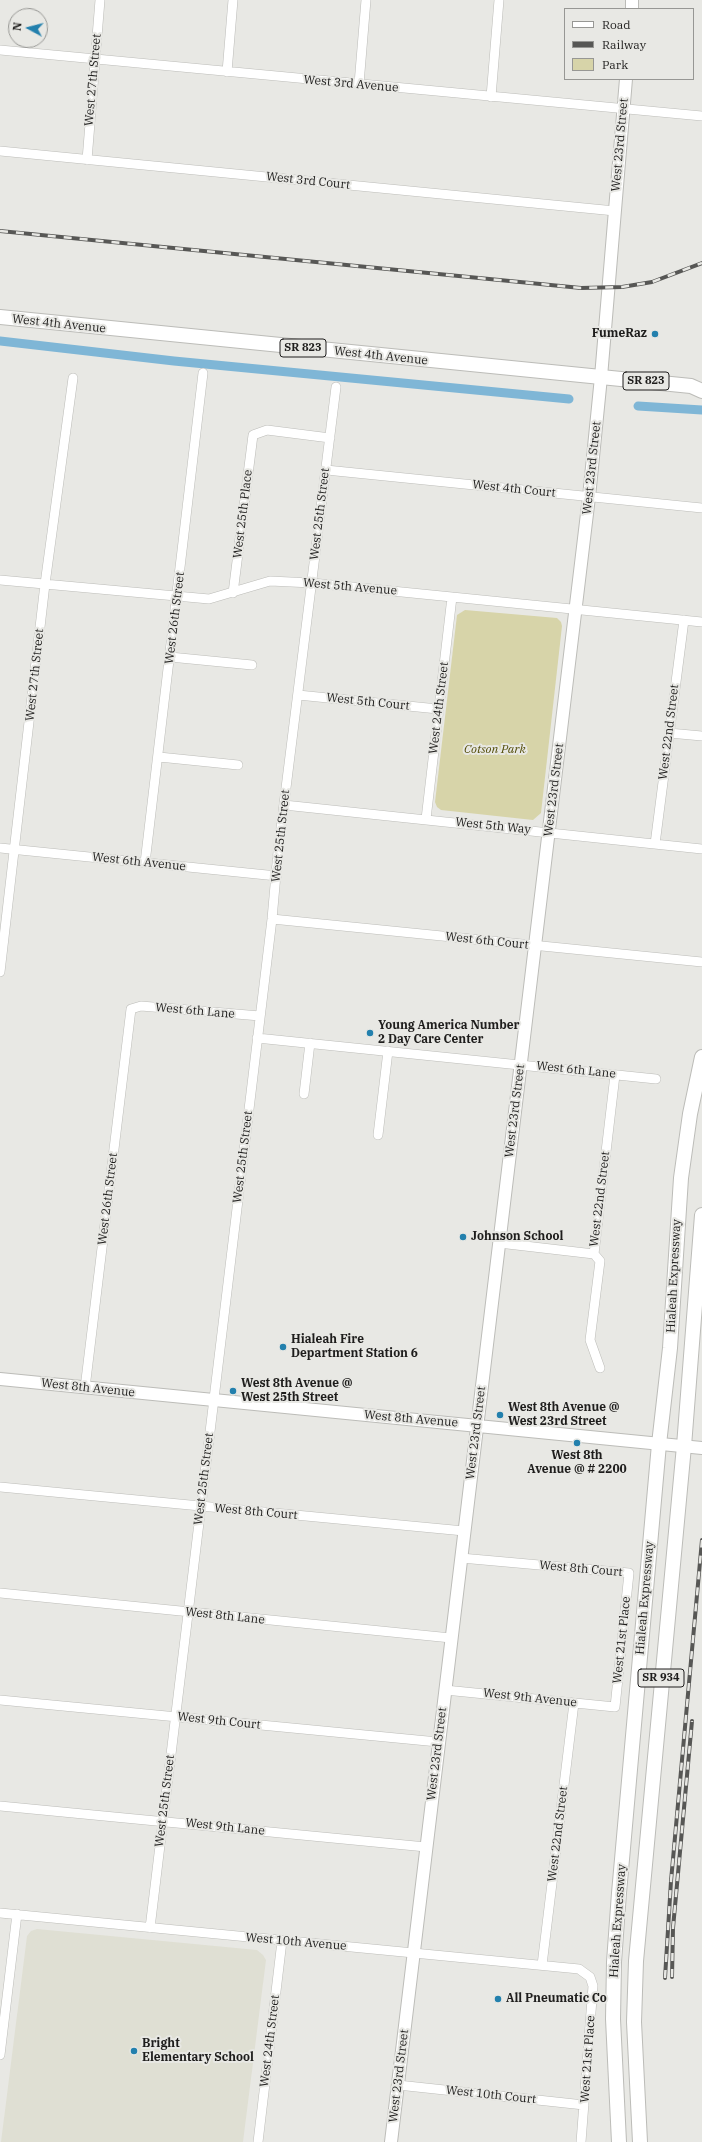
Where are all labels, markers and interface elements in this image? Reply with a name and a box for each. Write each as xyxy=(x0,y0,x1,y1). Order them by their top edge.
north arrow xyxy=(8,8,48,48)
legend xyxy=(564,8,694,80)
text: Road xyxy=(602,17,631,32)
text: N xyxy=(10,21,25,32)
street label: West 27th Street xyxy=(82,33,104,127)
text: Railway xyxy=(602,37,646,52)
text: Park xyxy=(602,57,628,72)
street label: West 3rd Avenue xyxy=(303,73,399,95)
street label: West 23rd Street xyxy=(609,98,631,192)
street label: West 3rd Court xyxy=(265,169,351,193)
street label: West 4th Avenue xyxy=(11,312,107,336)
place label: FumeRaz xyxy=(592,327,647,341)
marker: FumeRaz xyxy=(650,329,660,339)
road number: SR 823 xyxy=(280,339,326,357)
street label: West 4th Avenue xyxy=(333,344,429,368)
road number: SR 823 xyxy=(623,372,669,390)
street label: West 23rd Street xyxy=(580,421,604,515)
street label: West 25th Street xyxy=(307,467,333,561)
street label: West 25th Place xyxy=(230,469,256,559)
street label: West 4th Court xyxy=(472,477,556,501)
street label: West 26th Street xyxy=(162,571,188,665)
street label: West 5th Avenue xyxy=(302,576,398,598)
street label: West 27th Street xyxy=(23,628,47,722)
street label: West 24th Street xyxy=(426,661,452,755)
street label: West 22nd Street xyxy=(656,683,682,781)
street label: West 5th Court xyxy=(326,690,410,714)
park label: Cotson Park xyxy=(464,743,526,757)
street label: West 23rd Street xyxy=(541,743,567,837)
street label: West 25th Street xyxy=(269,789,293,883)
street label: West 5th Way xyxy=(455,815,531,837)
street label: West 6th Avenue xyxy=(91,850,187,874)
street label: West 6th Court xyxy=(445,929,529,953)
street label: West 6th Lane xyxy=(155,1000,235,1022)
place label: Young America Number 2 Day Care Center xyxy=(378,1019,520,1047)
marker: Young America Number 2 Day Care Center xyxy=(365,1028,375,1038)
street label: West 6th Lane xyxy=(536,1059,616,1081)
street label: West 23rd Street xyxy=(502,1064,528,1158)
street label: West 25th Street xyxy=(230,1110,256,1204)
street label: West 22nd Street xyxy=(587,1150,613,1248)
street label: West 26th Street xyxy=(95,1152,121,1246)
street label: Hialeah Expressway xyxy=(664,1219,684,1333)
place label: Johnson School xyxy=(471,1230,563,1244)
marker: Johnson School xyxy=(458,1232,468,1242)
place label: Hialeah Fire Department Station 6 xyxy=(291,1333,418,1361)
marker: Hialeah Fire Department Station 6 xyxy=(278,1342,288,1352)
street label: West 8th Avenue xyxy=(40,1376,136,1400)
place label: West 8th Avenue @ West 25th Street xyxy=(241,1377,353,1405)
marker: West 8th Avenue @ West 25th Street xyxy=(228,1386,238,1396)
street label: West 23rd Street xyxy=(463,1386,489,1480)
place label: West 8th Avenue @ West 23rd Street xyxy=(508,1401,620,1429)
street label: West 8th Avenue xyxy=(363,1408,459,1430)
marker: West 8th Avenue @ West 23rd Street xyxy=(495,1410,505,1420)
street label: West 25th Street xyxy=(191,1432,217,1526)
marker: West 8th Avenue @ # 2200 xyxy=(572,1438,582,1448)
place label: West 8th Avenue @ # 2200 xyxy=(527,1449,627,1477)
street label: West 8th Court xyxy=(214,1501,298,1523)
street label: Hialeah Expressway xyxy=(633,1541,657,1655)
street label: West 8th Court xyxy=(539,1558,623,1580)
street label: West 21st Place xyxy=(610,1596,634,1684)
street label: West 8th Lane xyxy=(185,1605,265,1627)
road number: SR 934 xyxy=(638,1669,684,1687)
street label: West 9th Avenue xyxy=(482,1686,578,1710)
street label: West 23rd Street xyxy=(424,1707,450,1801)
street label: West 9th Court xyxy=(177,1709,261,1733)
street label: West 25th Street xyxy=(152,1754,178,1848)
street label: West 22nd Street xyxy=(545,1785,571,1883)
street label: West 9th Lane xyxy=(185,1816,265,1838)
street label: Hialeah Expressway xyxy=(607,1864,629,1978)
street label: West 10th Avenue xyxy=(245,1930,347,1954)
place label: All Pneumatic Co xyxy=(506,1992,607,2006)
street label: West 24th Street xyxy=(257,1994,283,2088)
marker: All Pneumatic Co xyxy=(493,1994,503,2004)
street label: West 21st Place xyxy=(578,2015,598,2103)
street label: West 23rd Street xyxy=(386,2029,412,2123)
place label: Bright Elementary School xyxy=(142,2037,254,2065)
marker: Bright Elementary School xyxy=(129,2046,139,2056)
street label: West 10th Court xyxy=(445,2083,537,2107)

